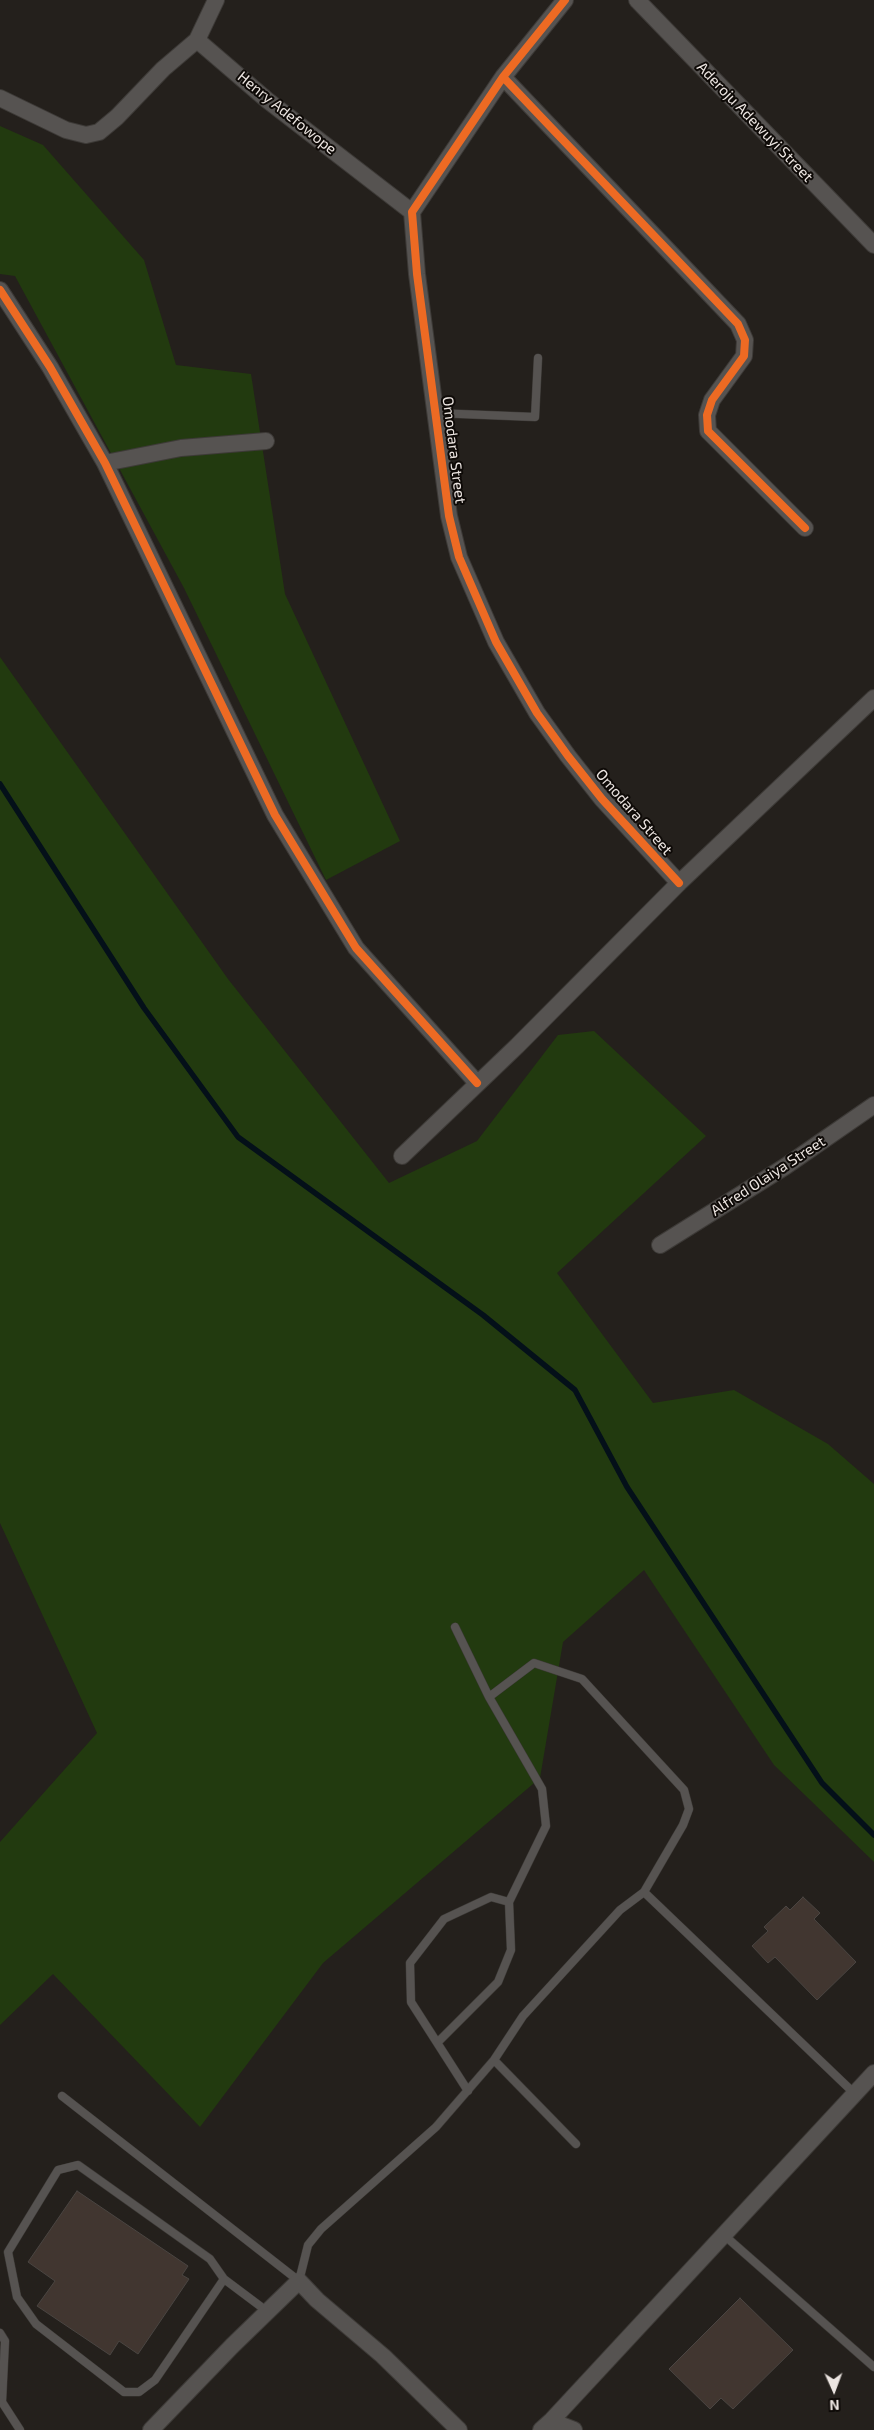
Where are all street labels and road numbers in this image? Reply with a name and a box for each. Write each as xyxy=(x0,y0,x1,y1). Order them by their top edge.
street label: Aderoju Adewuyi Street xyxy=(693,58,817,186)
street label: Henry Adefowope xyxy=(234,68,340,158)
street label: Omodara Street xyxy=(438,395,470,505)
street label: Omodara Street xyxy=(592,765,676,859)
street label: Alfred Olaiya Street xyxy=(707,1132,829,1220)

